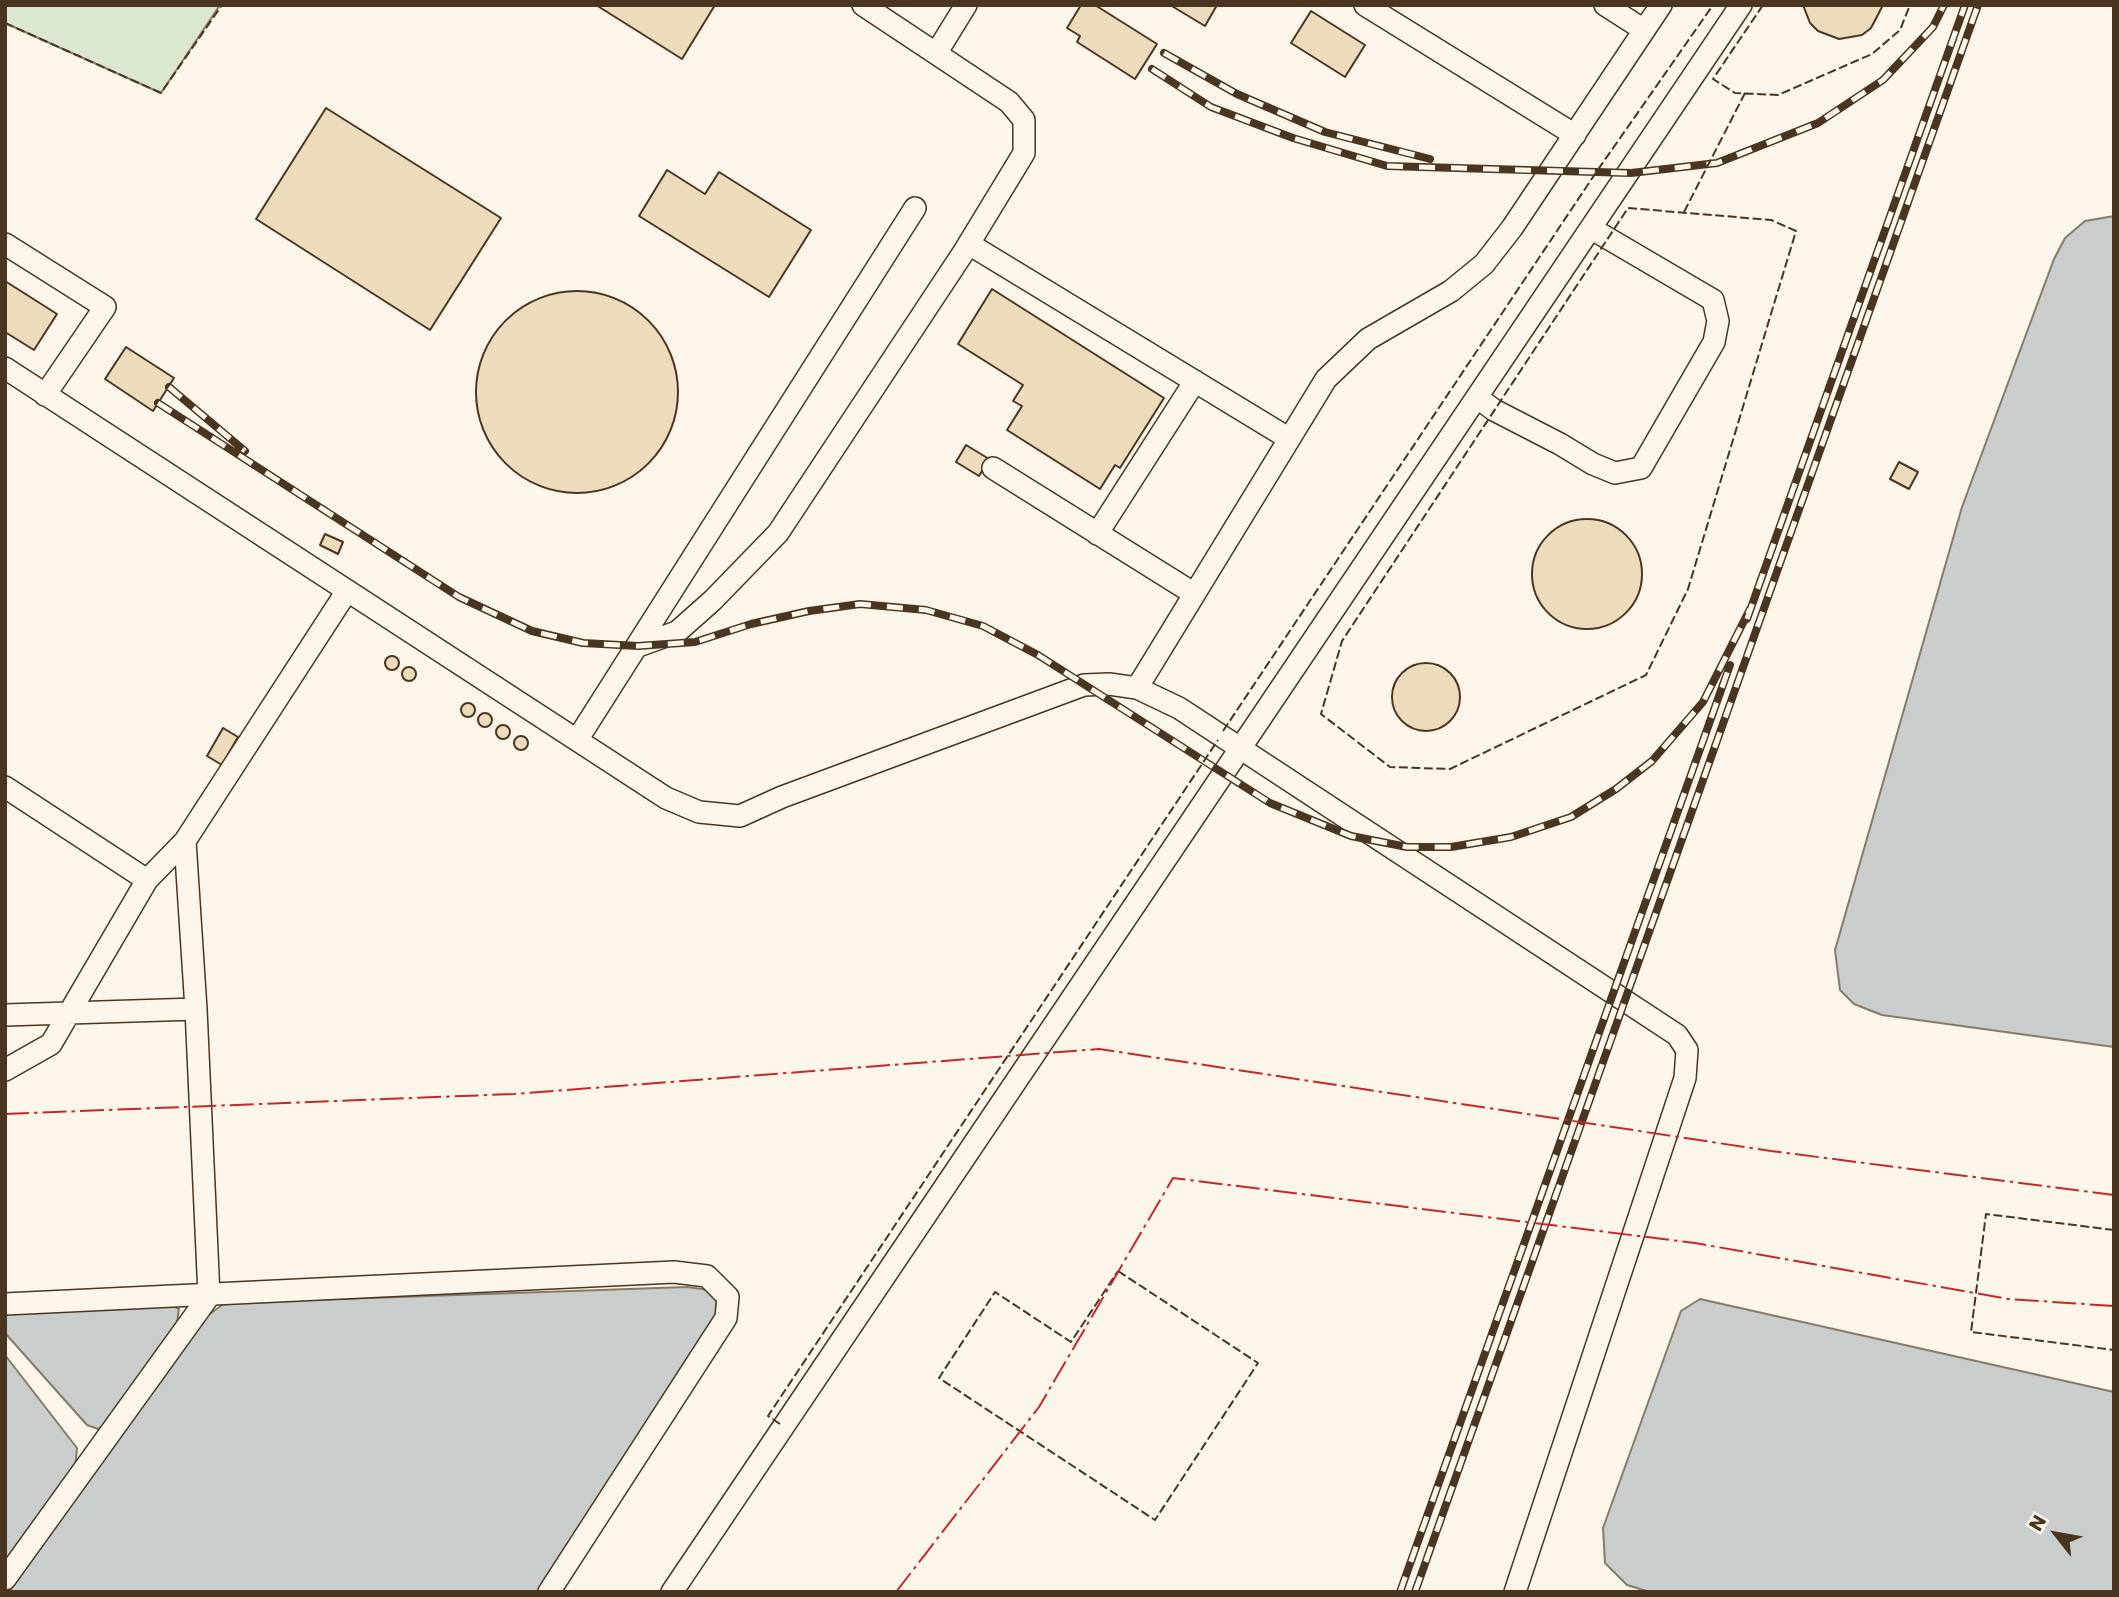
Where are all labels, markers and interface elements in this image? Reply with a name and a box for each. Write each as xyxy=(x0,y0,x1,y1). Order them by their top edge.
north arrow xyxy=(2021,1499,2091,1569)
text: N xyxy=(2022,1510,2053,1536)

